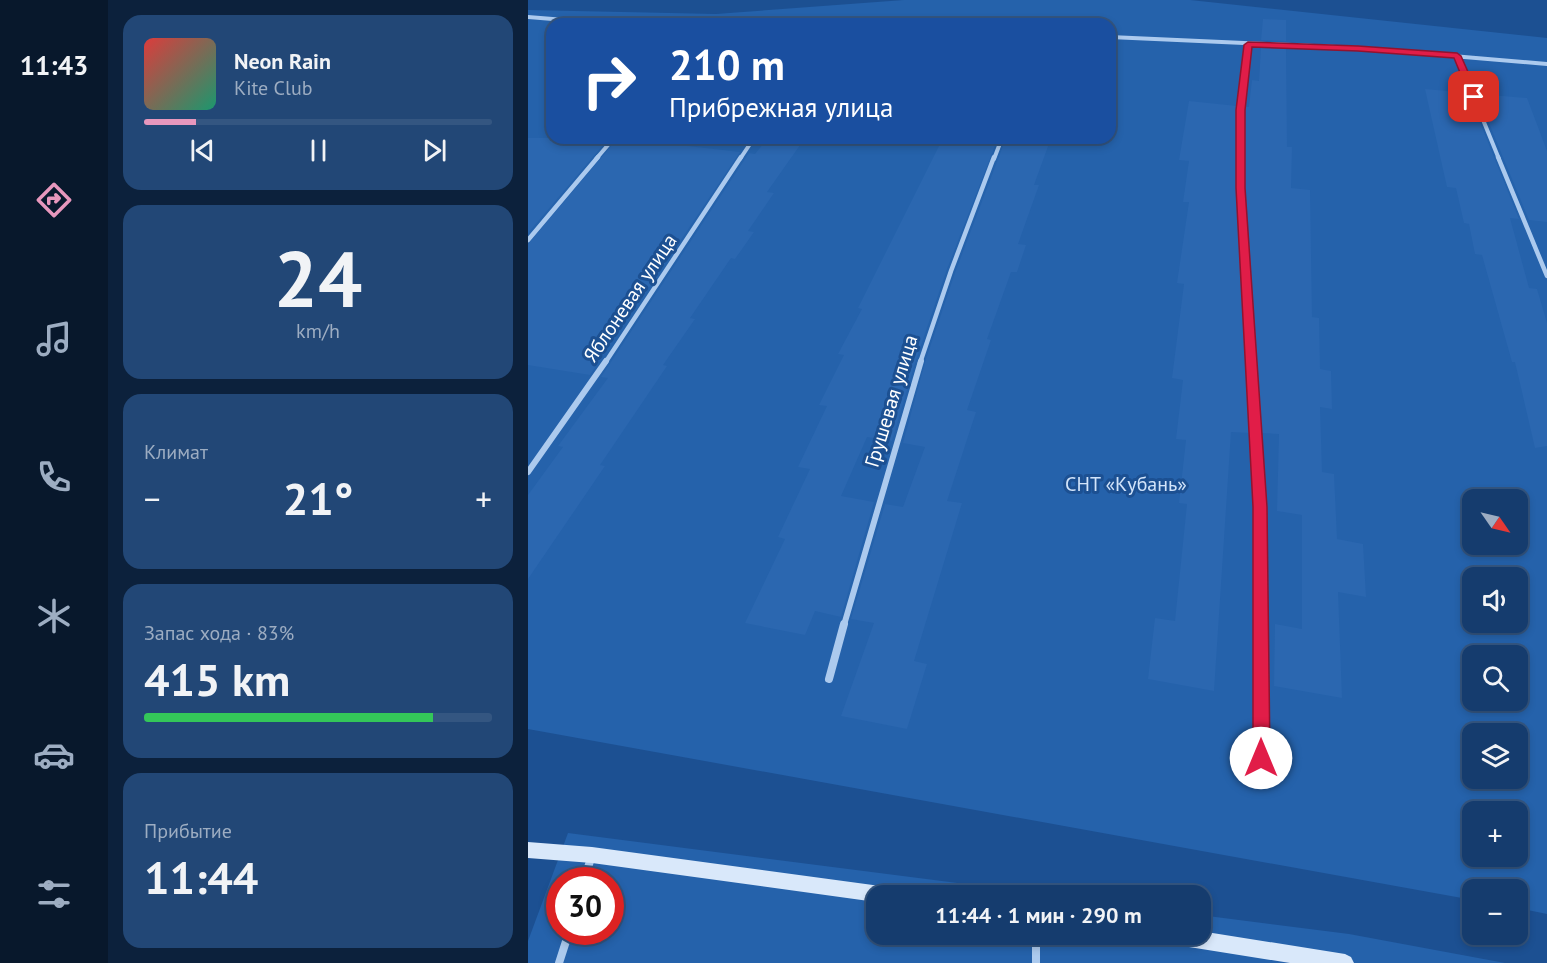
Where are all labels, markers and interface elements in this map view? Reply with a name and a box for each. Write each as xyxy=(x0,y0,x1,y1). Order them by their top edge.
text: 210 m xyxy=(669,37,785,92)
icon: right xyxy=(570,42,648,120)
text: Neon Rain xyxy=(234,47,331,75)
text: 11:43 xyxy=(20,48,88,82)
pin xyxy=(1448,71,1499,122)
text: Kite Club xyxy=(234,75,312,101)
icon: arrive xyxy=(1457,80,1490,113)
text: Прибрежная улица xyxy=(669,90,893,124)
icon: previous xyxy=(186,134,219,167)
icon: pause xyxy=(302,134,335,167)
icon: next xyxy=(418,134,451,167)
icon: directions xyxy=(33,179,75,221)
text: 24 xyxy=(274,228,362,329)
street label: Яблоневая улица xyxy=(577,229,683,367)
icon: music xyxy=(33,318,75,360)
text: km/h xyxy=(296,318,340,344)
street label: Грушевая улица xyxy=(859,332,923,470)
text: Климат xyxy=(144,439,208,465)
icon: phone xyxy=(33,456,75,498)
text: 21° xyxy=(283,469,353,527)
park label: СНТ «Кубань» xyxy=(1065,471,1187,497)
text: − xyxy=(144,477,161,520)
text: + xyxy=(475,477,492,520)
north arrow xyxy=(1462,489,1528,555)
map controls xyxy=(1462,489,1528,945)
button: sound xyxy=(1462,567,1528,633)
icon: climate xyxy=(33,595,75,637)
text: Запас хода · 83% xyxy=(144,620,294,646)
button: search xyxy=(1462,645,1528,711)
text: 415 km xyxy=(144,650,290,708)
button: layers xyxy=(1462,723,1528,789)
position arrow xyxy=(1229,726,1293,790)
icon: car xyxy=(33,734,75,776)
button: + xyxy=(1462,801,1528,867)
text: Прибытие xyxy=(144,818,232,844)
text: 11:44 xyxy=(144,848,258,906)
speed limit sign: 30 xyxy=(546,867,624,945)
icon: filters xyxy=(33,873,75,915)
button: − xyxy=(1462,879,1528,945)
text: 11:44 · 1 мин · 290 m xyxy=(935,901,1142,929)

